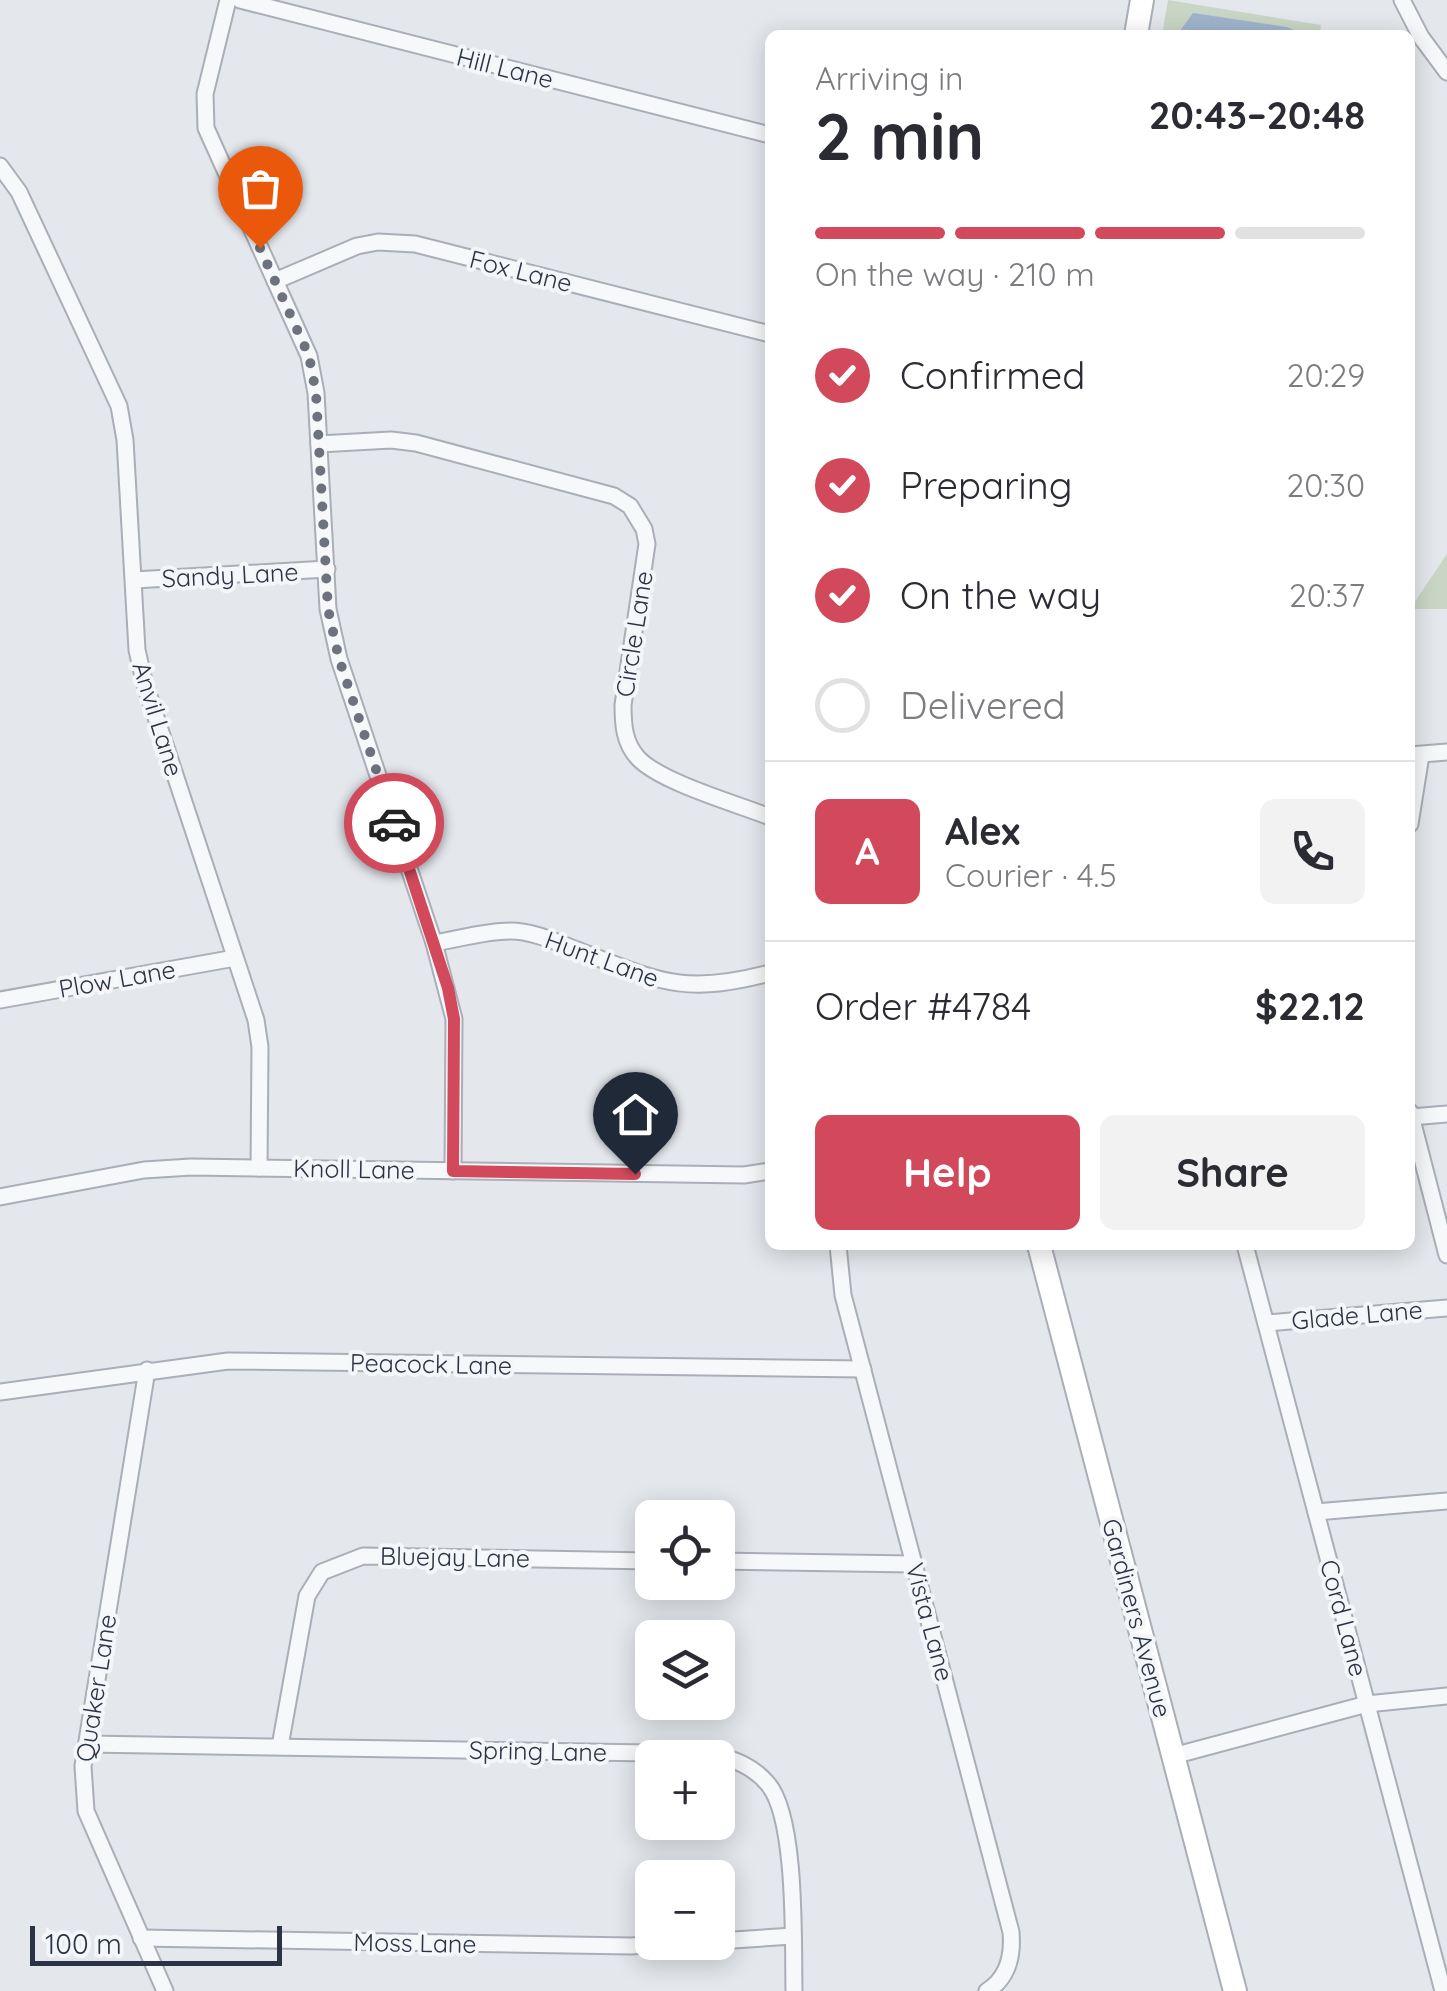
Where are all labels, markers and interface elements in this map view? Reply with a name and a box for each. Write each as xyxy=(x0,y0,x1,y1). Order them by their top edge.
street label: Hill Lane xyxy=(453,41,557,94)
text: Arriving in xyxy=(815,58,964,98)
text: 20:43–20:48 xyxy=(1149,91,1365,139)
text: 2 min xyxy=(815,95,984,176)
pin xyxy=(218,146,303,249)
icon: bag xyxy=(233,161,288,216)
street label: Fox Lane xyxy=(467,243,576,298)
text: On the way · 210 m xyxy=(815,254,1095,294)
icon: check xyxy=(815,348,870,403)
text: Confirmed xyxy=(900,351,1085,399)
text: 20:29 xyxy=(1287,355,1365,395)
icon: check xyxy=(815,458,870,513)
text: Preparing xyxy=(900,461,1072,509)
text: 20:30 xyxy=(1286,465,1365,505)
street label: Sandy Lane xyxy=(161,555,299,594)
icon: check xyxy=(815,568,870,623)
street label: Circle Lane xyxy=(608,569,659,699)
text: On the way xyxy=(900,571,1101,619)
text: 20:37 xyxy=(1289,575,1365,615)
street label: Anvil Lane xyxy=(126,658,191,780)
text: Delivered xyxy=(900,681,1066,729)
courier xyxy=(344,773,444,873)
icon: car xyxy=(367,796,422,851)
button: phone xyxy=(1260,799,1365,904)
text: Alex xyxy=(945,807,1020,855)
text: A xyxy=(855,827,880,875)
text: Courier · 4.5 xyxy=(945,855,1117,895)
street label: Hunt Lane xyxy=(541,924,663,993)
street label: Plow Lane xyxy=(56,953,178,1004)
text: Order #4784 xyxy=(815,982,1031,1030)
text: $22.12 xyxy=(1255,982,1365,1030)
pin xyxy=(593,1072,678,1175)
icon: home xyxy=(608,1087,663,1142)
button: Help xyxy=(815,1115,1080,1230)
button: Share xyxy=(1100,1115,1365,1230)
street label: Knoll Lane xyxy=(293,1152,415,1185)
street label: Glade Lane xyxy=(1290,1293,1424,1336)
street label: Peacock Lane xyxy=(350,1347,512,1380)
map controls xyxy=(635,1500,735,1960)
button: locate xyxy=(635,1500,735,1600)
street label: Gardiners Avenue xyxy=(1096,1515,1179,1721)
street label: Bluejay Lane xyxy=(380,1540,530,1573)
street label: Cord Lane xyxy=(1314,1556,1375,1680)
street label: Vista Lane xyxy=(900,1559,961,1684)
street label: Quaker Lane xyxy=(69,1612,122,1764)
button: layers xyxy=(635,1620,735,1720)
street label: Spring Lane xyxy=(469,1734,607,1767)
button: + xyxy=(635,1740,735,1840)
button: − xyxy=(635,1860,735,1960)
scale bar xyxy=(30,1921,282,1966)
text: 100 m xyxy=(45,1926,122,1961)
street label: Moss Lane xyxy=(353,1926,477,1959)

